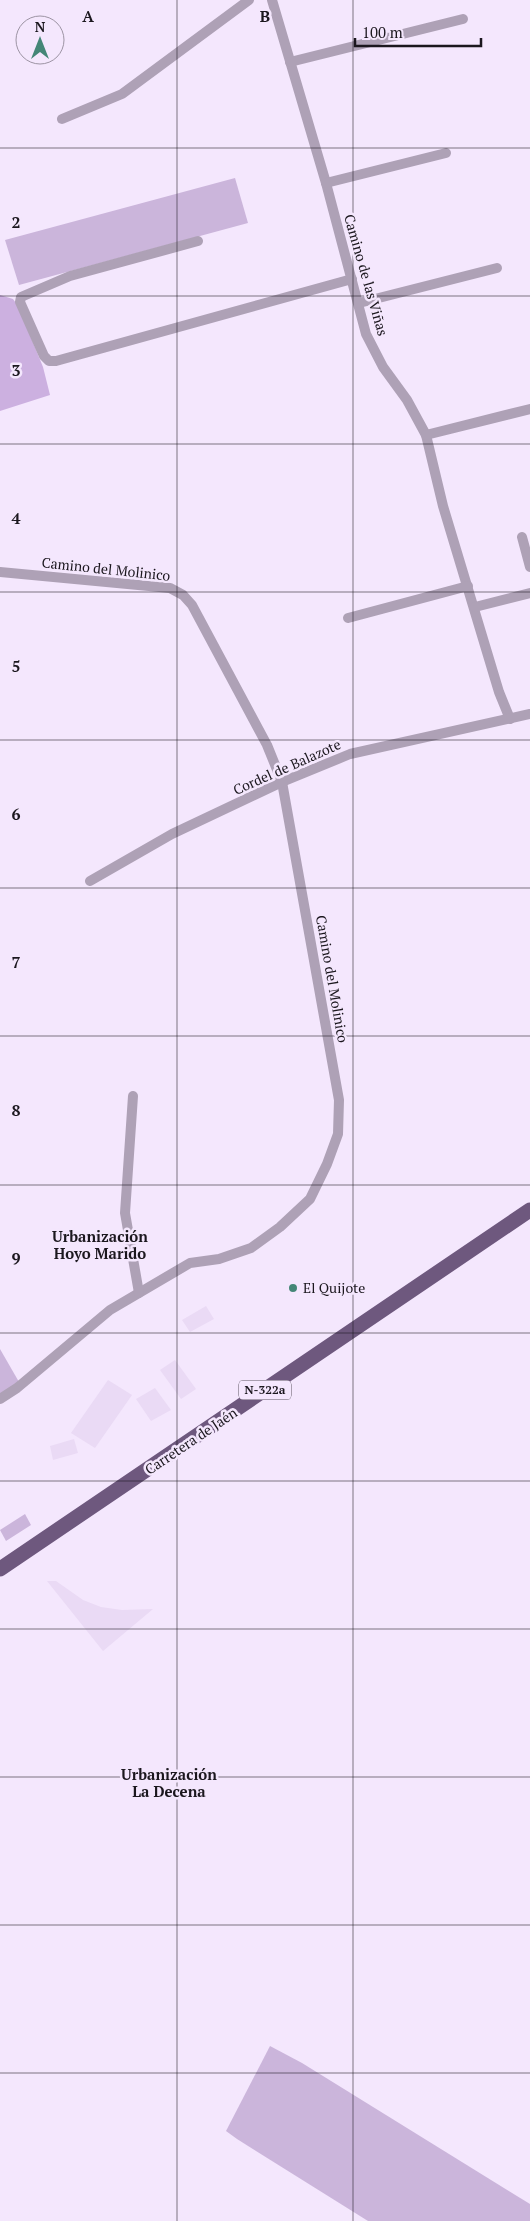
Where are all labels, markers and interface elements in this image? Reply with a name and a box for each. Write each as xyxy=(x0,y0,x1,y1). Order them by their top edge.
text: A xyxy=(82,5,94,27)
text: B xyxy=(260,5,270,27)
north arrow xyxy=(15,15,65,65)
scale bar xyxy=(355,15,481,47)
text: N xyxy=(35,17,46,36)
text: 100 m xyxy=(362,22,403,42)
text: 2 xyxy=(11,211,21,233)
street label: Camino de las Viñas xyxy=(340,212,393,338)
text: 3 xyxy=(11,359,21,381)
text: 4 xyxy=(11,507,21,529)
street label: Camino del Molinico xyxy=(41,552,172,585)
text: 5 xyxy=(11,655,21,677)
street label: Cordel de Balazote xyxy=(230,734,344,799)
text: 6 xyxy=(11,803,21,825)
street label: Camino del Molinico xyxy=(312,914,353,1044)
text: 7 xyxy=(11,951,21,973)
text: 8 xyxy=(11,1099,21,1121)
district label: Urbanización Hoyo Marido xyxy=(52,1226,148,1263)
text: 9 xyxy=(11,1247,21,1269)
place label: El Quijote xyxy=(303,1278,365,1297)
marker: El Quijote xyxy=(287,1282,299,1294)
road number: N-322a xyxy=(239,1380,291,1400)
street label: Carretera de Jaén xyxy=(141,1402,241,1478)
district label: Urbanización La Decena xyxy=(121,1764,217,1801)

